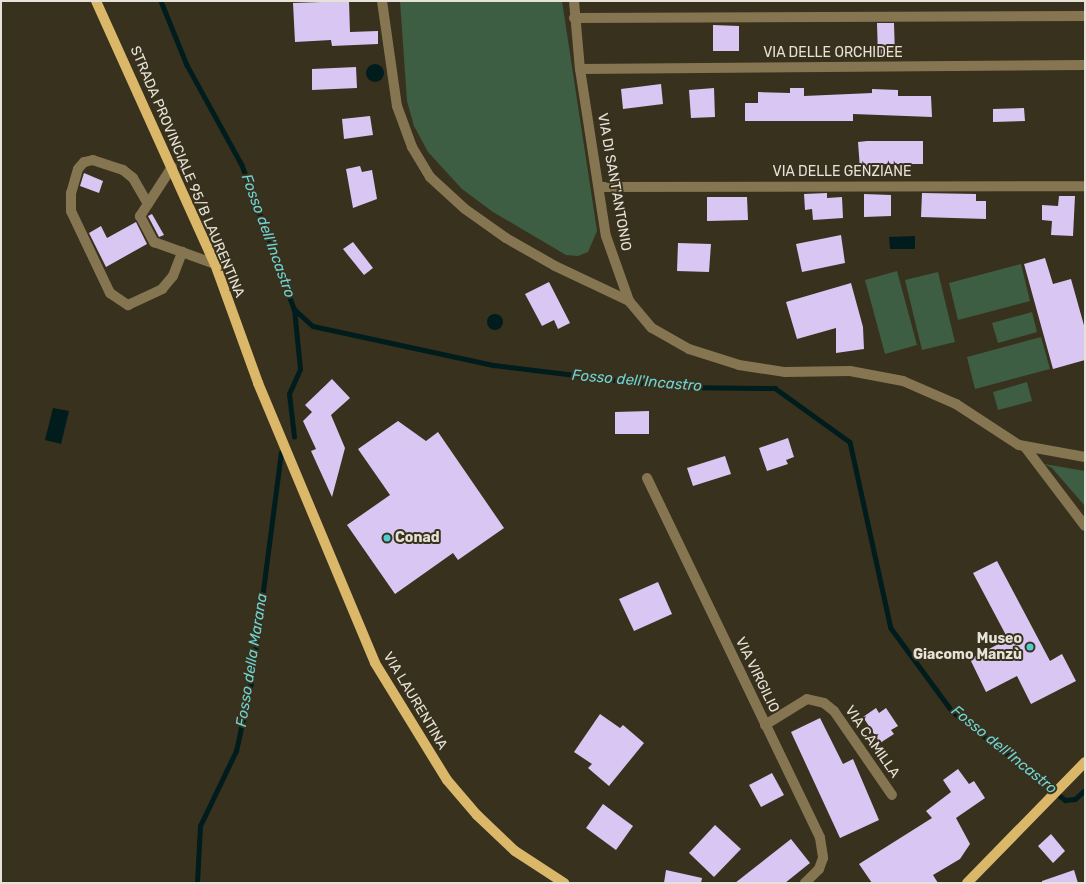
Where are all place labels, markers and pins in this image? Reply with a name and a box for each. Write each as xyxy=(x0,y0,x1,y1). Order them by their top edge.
place label: Conad xyxy=(395,530,439,546)
marker: Conad xyxy=(382,533,392,543)
place label: Museo Giacomo Manzù xyxy=(913,631,1022,664)
marker: Museo Giacomo Manzù xyxy=(1025,642,1035,652)

